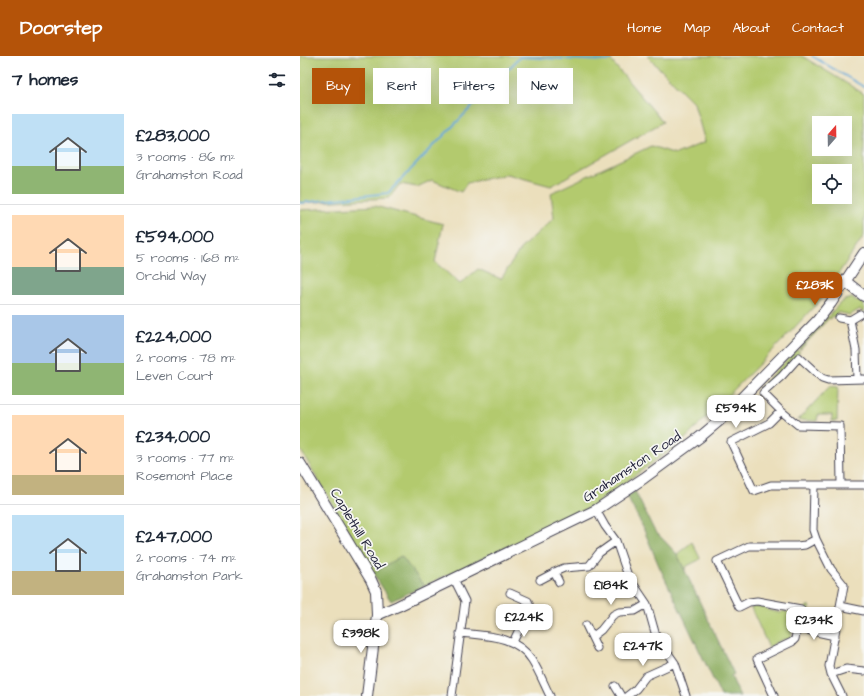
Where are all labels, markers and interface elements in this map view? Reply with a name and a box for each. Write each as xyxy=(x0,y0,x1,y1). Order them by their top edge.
text: Doorstep xyxy=(20,15,102,42)
text: Home xyxy=(627,18,662,38)
text: Map xyxy=(684,18,710,38)
text: About xyxy=(732,18,770,38)
text: Contact xyxy=(792,18,844,38)
text: 7 homes xyxy=(12,68,78,92)
chip: Buy xyxy=(312,68,365,104)
chip: Rent xyxy=(373,68,431,104)
chip: Filters xyxy=(439,68,509,104)
chip: New xyxy=(517,68,573,104)
icon: filters xyxy=(266,69,288,91)
north arrow xyxy=(812,116,852,156)
map controls xyxy=(812,116,852,204)
text: £283,000 xyxy=(136,124,210,148)
icon: home xyxy=(44,130,92,178)
text: 3 rooms · 86 m² xyxy=(136,148,235,166)
button: locate xyxy=(812,164,852,204)
text: Grahamston Road xyxy=(136,166,243,184)
text: £594,000 xyxy=(136,225,214,249)
icon: home xyxy=(44,231,92,279)
text: 5 rooms · 168 m² xyxy=(136,249,240,267)
text: Orchid Way xyxy=(136,267,206,285)
pin: £283K xyxy=(787,272,843,306)
text: £283K xyxy=(796,276,834,294)
text: £224,000 xyxy=(136,325,211,349)
icon: home xyxy=(44,331,92,379)
text: 2 rooms · 78 m² xyxy=(136,349,236,367)
text: Leven Court xyxy=(136,367,213,385)
pin: £594K xyxy=(708,395,764,429)
text: £594K xyxy=(716,399,756,417)
text: £234,000 xyxy=(136,425,210,449)
street label: Grahamston Road xyxy=(579,427,685,507)
icon: home xyxy=(44,431,92,479)
text: 3 rooms · 77 m² xyxy=(136,449,235,467)
text: Rosemont Place xyxy=(136,467,233,485)
street label: Caplethill Road xyxy=(325,485,389,573)
text: £247,000 xyxy=(136,525,212,549)
icon: home xyxy=(44,531,92,579)
text: 2 rooms · 74 m² xyxy=(136,549,236,567)
text: Grahamston Park xyxy=(136,567,243,585)
pin: £184K xyxy=(583,572,639,606)
text: £184K xyxy=(594,576,628,594)
pin: £224K xyxy=(496,604,552,638)
pin: £234K xyxy=(786,607,842,641)
text: £224K xyxy=(505,608,543,626)
text: £234K xyxy=(795,611,833,629)
pin: £398K xyxy=(333,620,389,654)
text: £398K xyxy=(342,624,380,642)
pin: £247K xyxy=(615,633,671,667)
text: £247K xyxy=(623,637,663,655)

